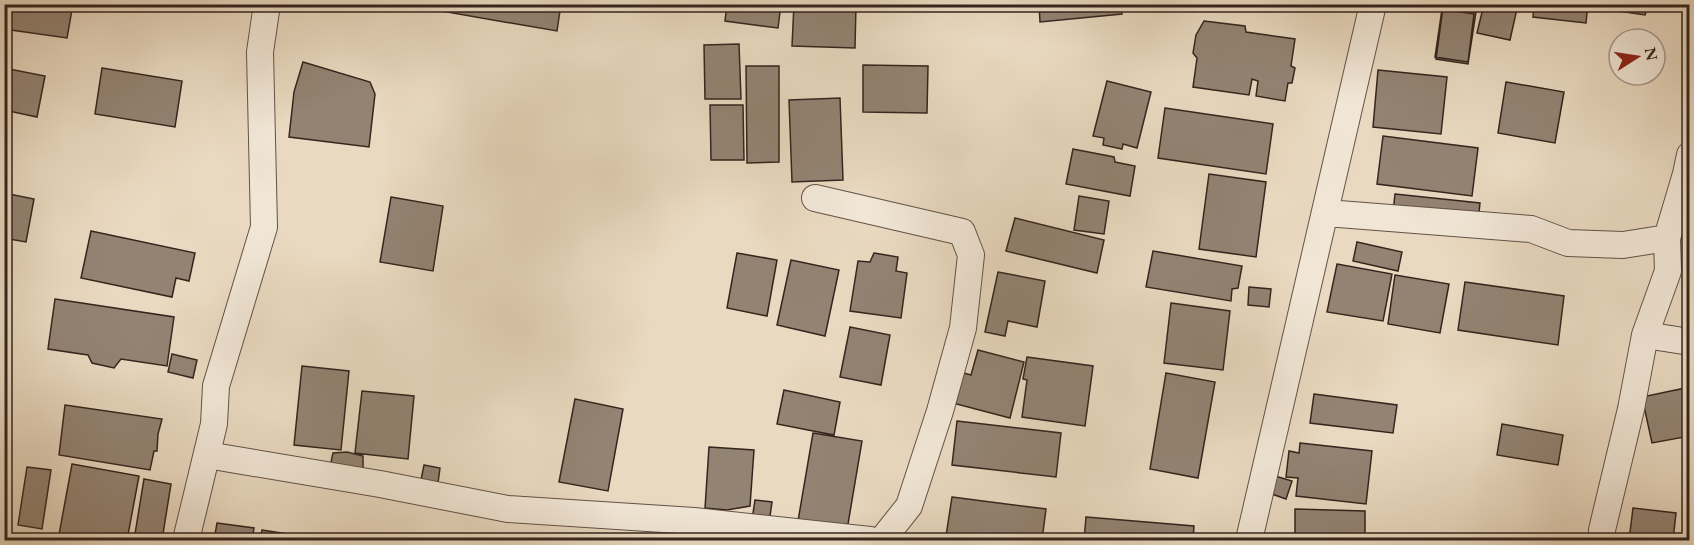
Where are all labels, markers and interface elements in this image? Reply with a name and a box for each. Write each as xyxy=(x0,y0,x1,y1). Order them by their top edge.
north arrow xyxy=(1607,27,1667,87)
text: N xyxy=(1640,45,1663,63)

